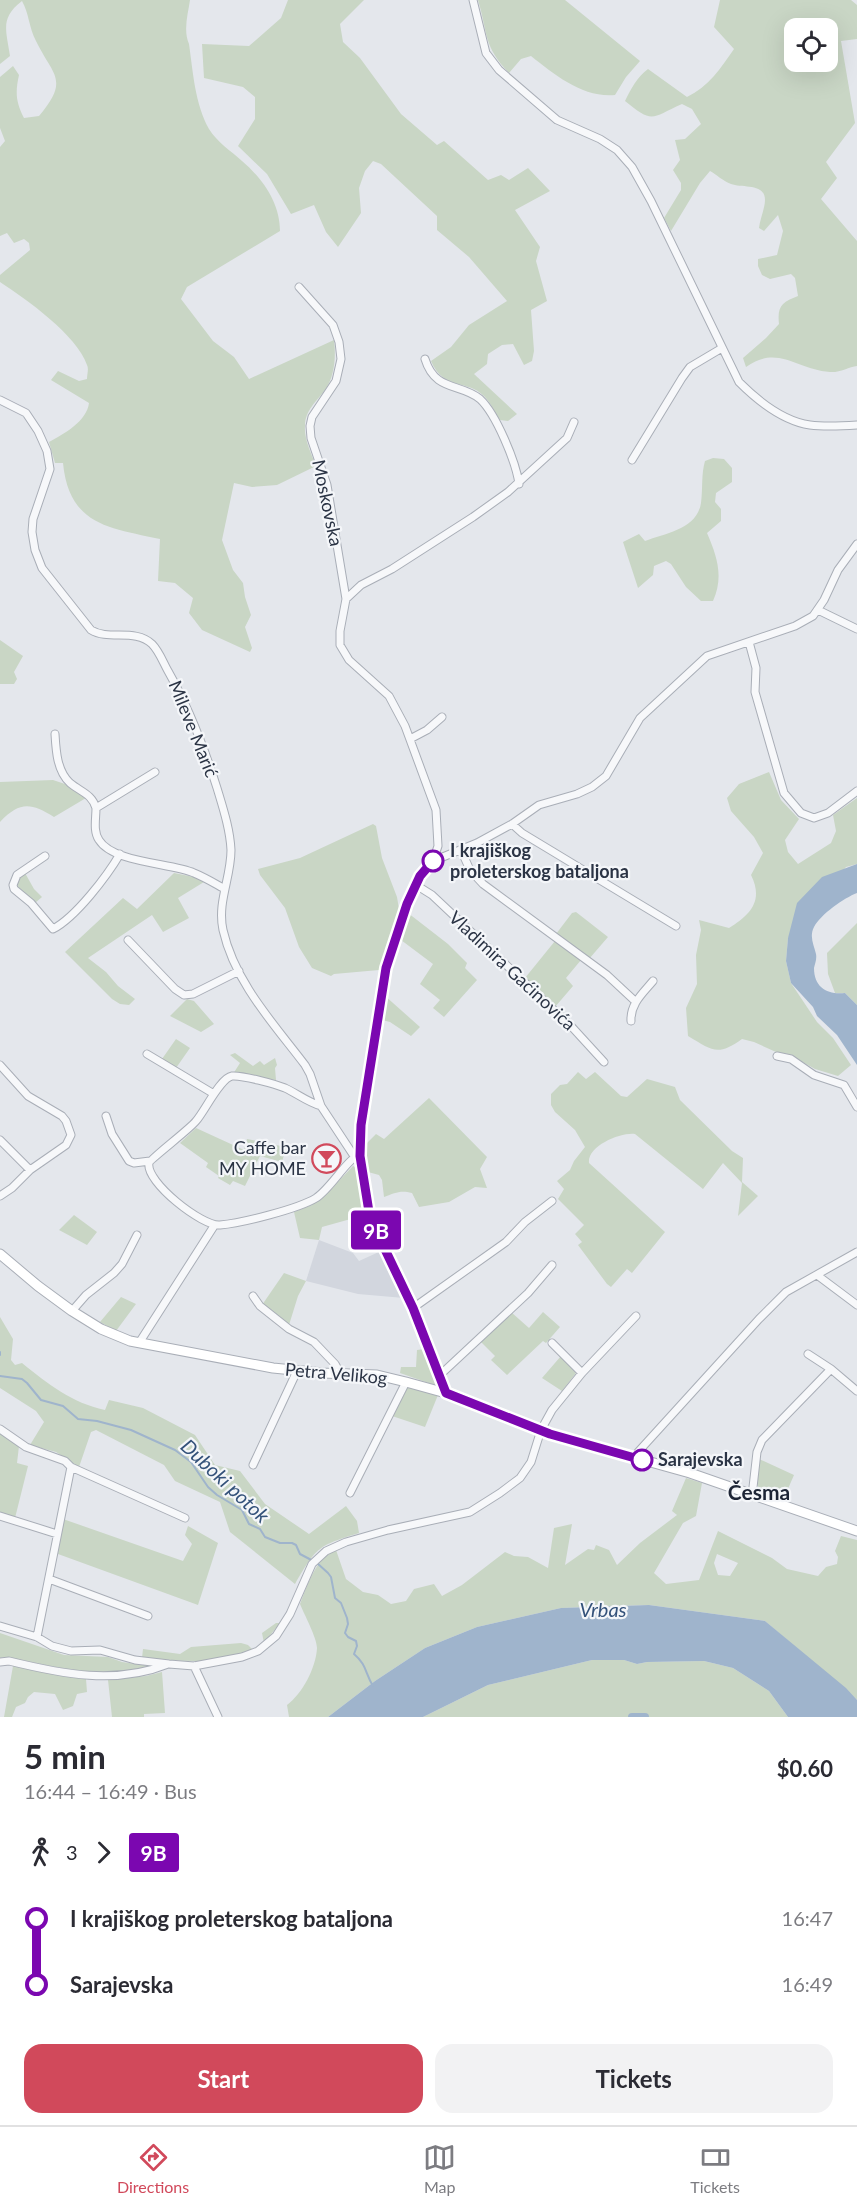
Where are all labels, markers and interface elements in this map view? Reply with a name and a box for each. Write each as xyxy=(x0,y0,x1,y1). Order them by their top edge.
map controls xyxy=(784,18,838,72)
button: locate xyxy=(784,18,838,72)
street label: Moskovska xyxy=(308,457,348,548)
street label: Mileve Marić xyxy=(165,677,223,781)
place label: I krajiškog proleterskog bataljona xyxy=(450,839,629,882)
marker: I krajiškog proleterskog bataljona xyxy=(422,850,444,872)
street label: Vladimira Gaćinovića xyxy=(445,906,580,1035)
place label: Caffe bar MY HOME xyxy=(219,1136,306,1179)
bar icon: Caffe bar MY HOME xyxy=(311,1142,343,1174)
line badge: 9B xyxy=(349,1210,403,1250)
text: 9B xyxy=(363,1218,389,1243)
street label: Petra Velikog xyxy=(284,1358,388,1388)
water label: Duboki potok xyxy=(177,1433,275,1528)
place label: Sarajevska xyxy=(658,1448,743,1470)
marker: Sarajevska xyxy=(631,1449,653,1471)
district label: Česma xyxy=(728,1479,790,1504)
water label: Vrbas xyxy=(579,1597,627,1621)
text: 5 min xyxy=(24,1736,106,1776)
text: $0.60 xyxy=(777,1755,833,1782)
text: 16:44 – 16:49 · Bus xyxy=(24,1779,197,1803)
icon: walk xyxy=(24,1836,57,1869)
icon: forward xyxy=(87,1836,120,1869)
text: 3 xyxy=(66,1840,78,1864)
text: 9B xyxy=(141,1840,167,1865)
text: I krajiškog proleterskog bataljona xyxy=(70,1905,393,1932)
text: 16:47 xyxy=(782,1906,833,1930)
text: Sarajevska xyxy=(70,1971,173,1998)
text: 16:49 xyxy=(782,1972,833,1996)
button: Start xyxy=(24,2044,423,2113)
button: Tickets xyxy=(435,2044,833,2113)
tab: Directions xyxy=(117,2141,189,2196)
tab: Map xyxy=(423,2141,456,2196)
tab: Tickets xyxy=(690,2141,740,2196)

